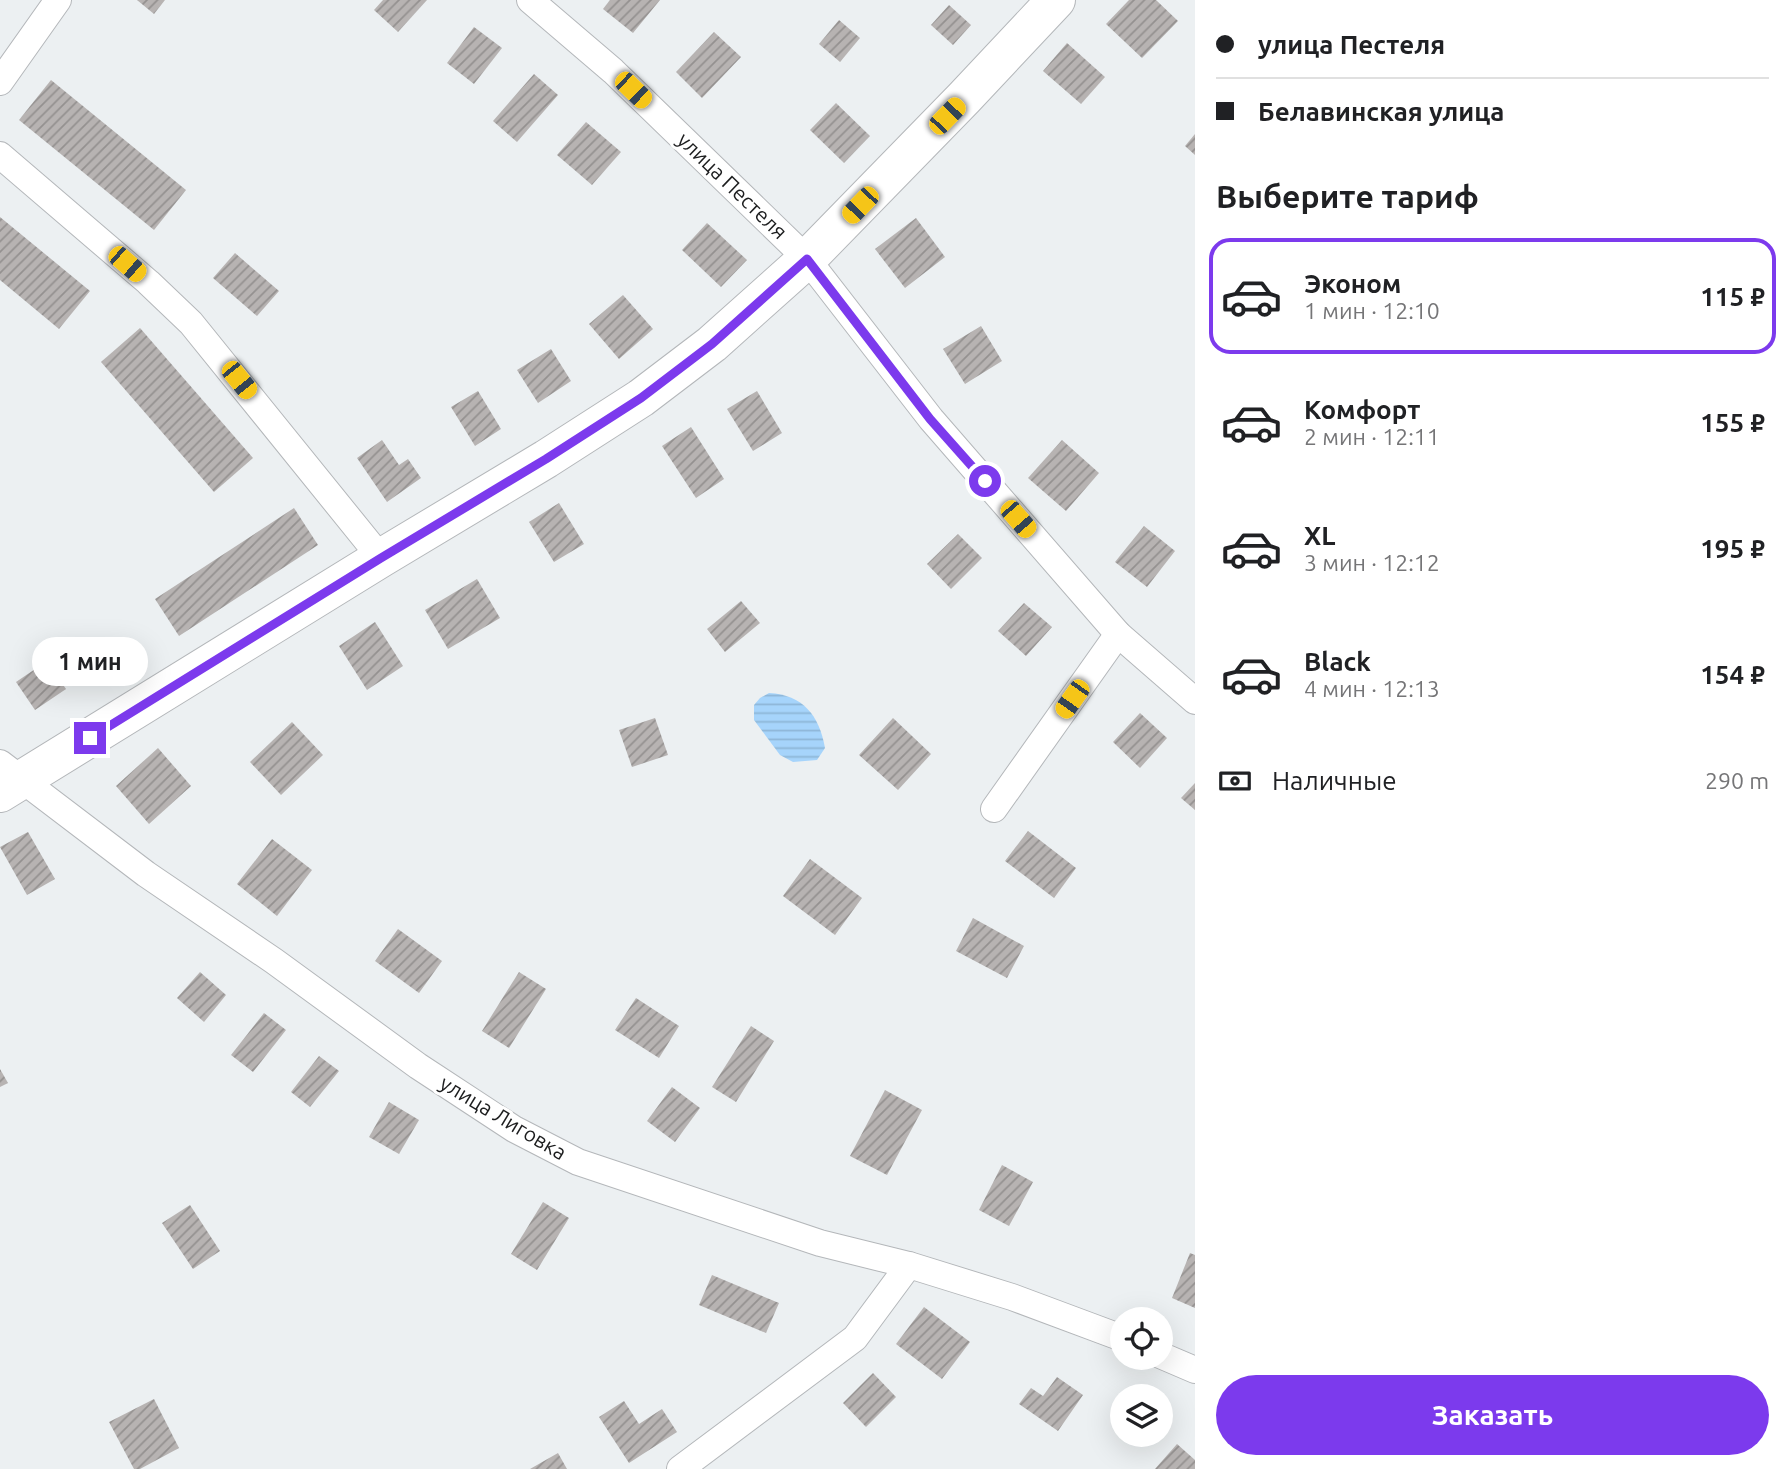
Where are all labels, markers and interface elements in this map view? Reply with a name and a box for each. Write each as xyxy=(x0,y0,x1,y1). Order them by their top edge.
text: улица Пестеля xyxy=(1258,30,1445,59)
car xyxy=(611,68,656,112)
car xyxy=(925,94,970,138)
text: Белавинская улица xyxy=(1258,97,1504,126)
street label: улица Пестеля xyxy=(673,127,792,244)
text: Выберите тариф xyxy=(1216,178,1479,214)
car xyxy=(838,183,883,227)
car xyxy=(105,242,150,286)
icon: car xyxy=(1220,265,1283,328)
text: Эконом xyxy=(1304,269,1401,298)
text: 115 ₽ xyxy=(1700,282,1765,311)
text: 1 мин · 12:10 xyxy=(1304,298,1440,323)
car xyxy=(218,357,261,403)
icon: car xyxy=(1220,391,1283,454)
text: Комфорт xyxy=(1304,395,1420,424)
text: 155 ₽ xyxy=(1700,408,1765,437)
text: 2 мин · 12:11 xyxy=(1304,424,1440,449)
route start xyxy=(969,465,1001,497)
car xyxy=(997,496,1040,542)
icon: car xyxy=(1220,517,1283,580)
text: XL xyxy=(1304,521,1335,550)
text: 195 ₽ xyxy=(1700,534,1765,563)
text: 3 мин · 12:12 xyxy=(1304,550,1440,575)
callout: 1 мин xyxy=(32,636,148,686)
icon: car xyxy=(1220,643,1283,706)
text: Black xyxy=(1304,647,1371,676)
text: 1 мин xyxy=(58,649,122,674)
text: 154 ₽ xyxy=(1700,660,1765,689)
car xyxy=(1052,676,1093,722)
text: 4 мин · 12:13 xyxy=(1304,676,1440,701)
route end xyxy=(74,722,106,754)
icon: cash xyxy=(1216,762,1254,800)
text: Наличные xyxy=(1272,766,1397,795)
text: 290 m xyxy=(1705,768,1769,793)
street label: улица Лиговка xyxy=(436,1070,571,1164)
map controls xyxy=(1110,1307,1173,1447)
button: locate xyxy=(1110,1307,1173,1370)
button: Заказать xyxy=(1216,1375,1769,1455)
button: layers xyxy=(1110,1384,1173,1447)

